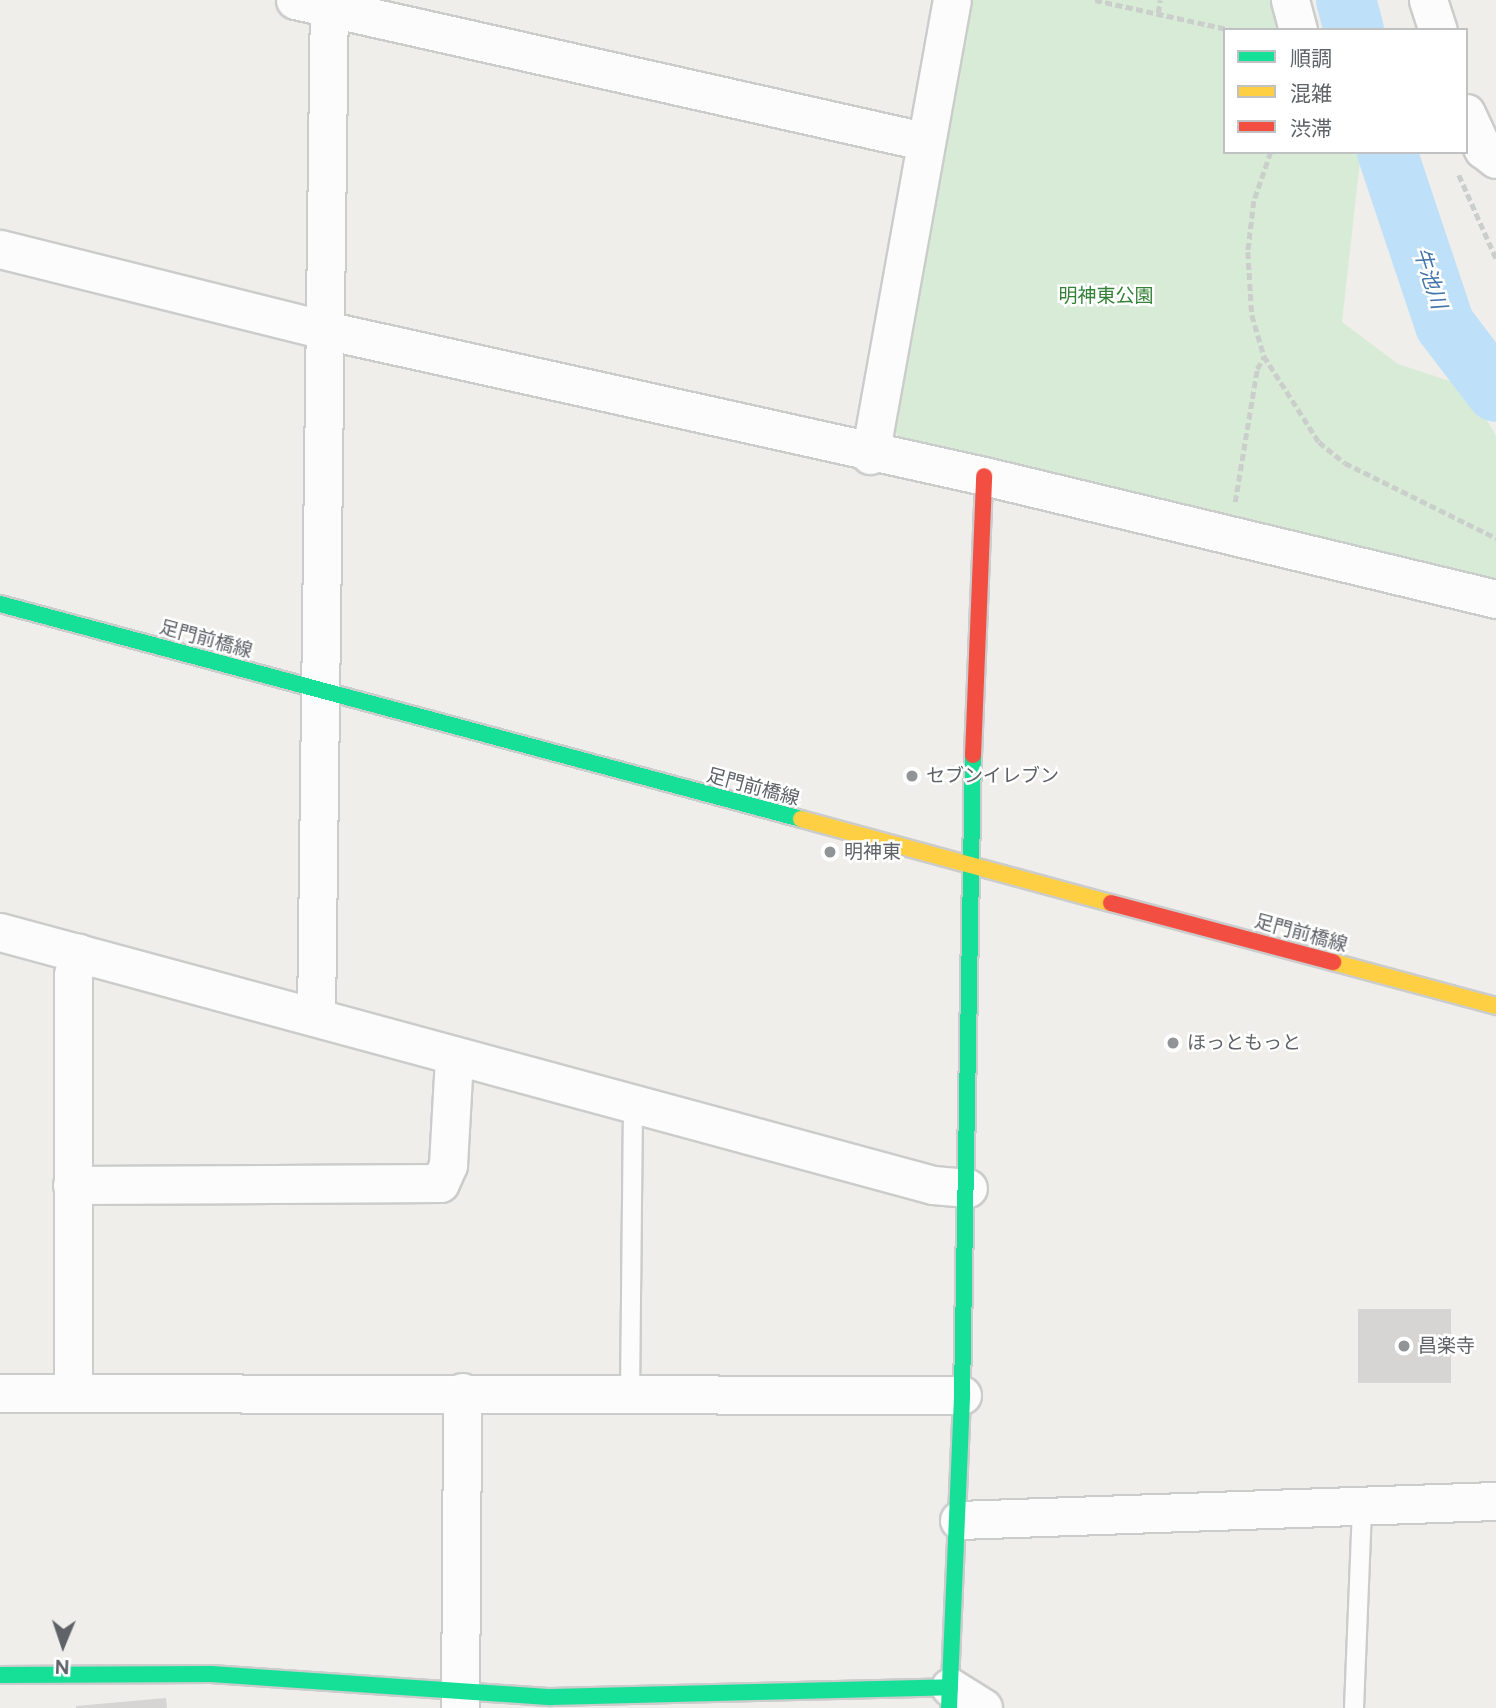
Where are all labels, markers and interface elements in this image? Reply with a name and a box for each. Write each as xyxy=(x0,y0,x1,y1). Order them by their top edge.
legend xyxy=(1223,28,1468,154)
text: 順調 xyxy=(1290,46,1332,71)
text: 混雑 xyxy=(1290,81,1332,106)
text: 渋滞 xyxy=(1290,116,1332,141)
water label: 牛池川 xyxy=(1408,244,1452,312)
park label: 明神東公園 xyxy=(1059,285,1153,307)
street label: 足門前橋線 xyxy=(157,616,255,662)
street label: 足門前橋線 xyxy=(704,764,802,810)
place label: セブンイレブン xyxy=(926,765,1059,787)
marker: セブンイレブン xyxy=(904,768,920,784)
place label: 明神東 xyxy=(844,841,901,863)
marker: 明神東 xyxy=(822,844,838,860)
street label: 足門前橋線 xyxy=(1252,910,1350,956)
place label: ほっともっと xyxy=(1187,1032,1301,1054)
marker: ほっともっと xyxy=(1165,1035,1181,1051)
place label: 昌楽寺 xyxy=(1418,1335,1475,1357)
marker: 昌楽寺 xyxy=(1396,1338,1412,1354)
north arrow xyxy=(28,1610,98,1680)
text: N xyxy=(55,1655,70,1678)

